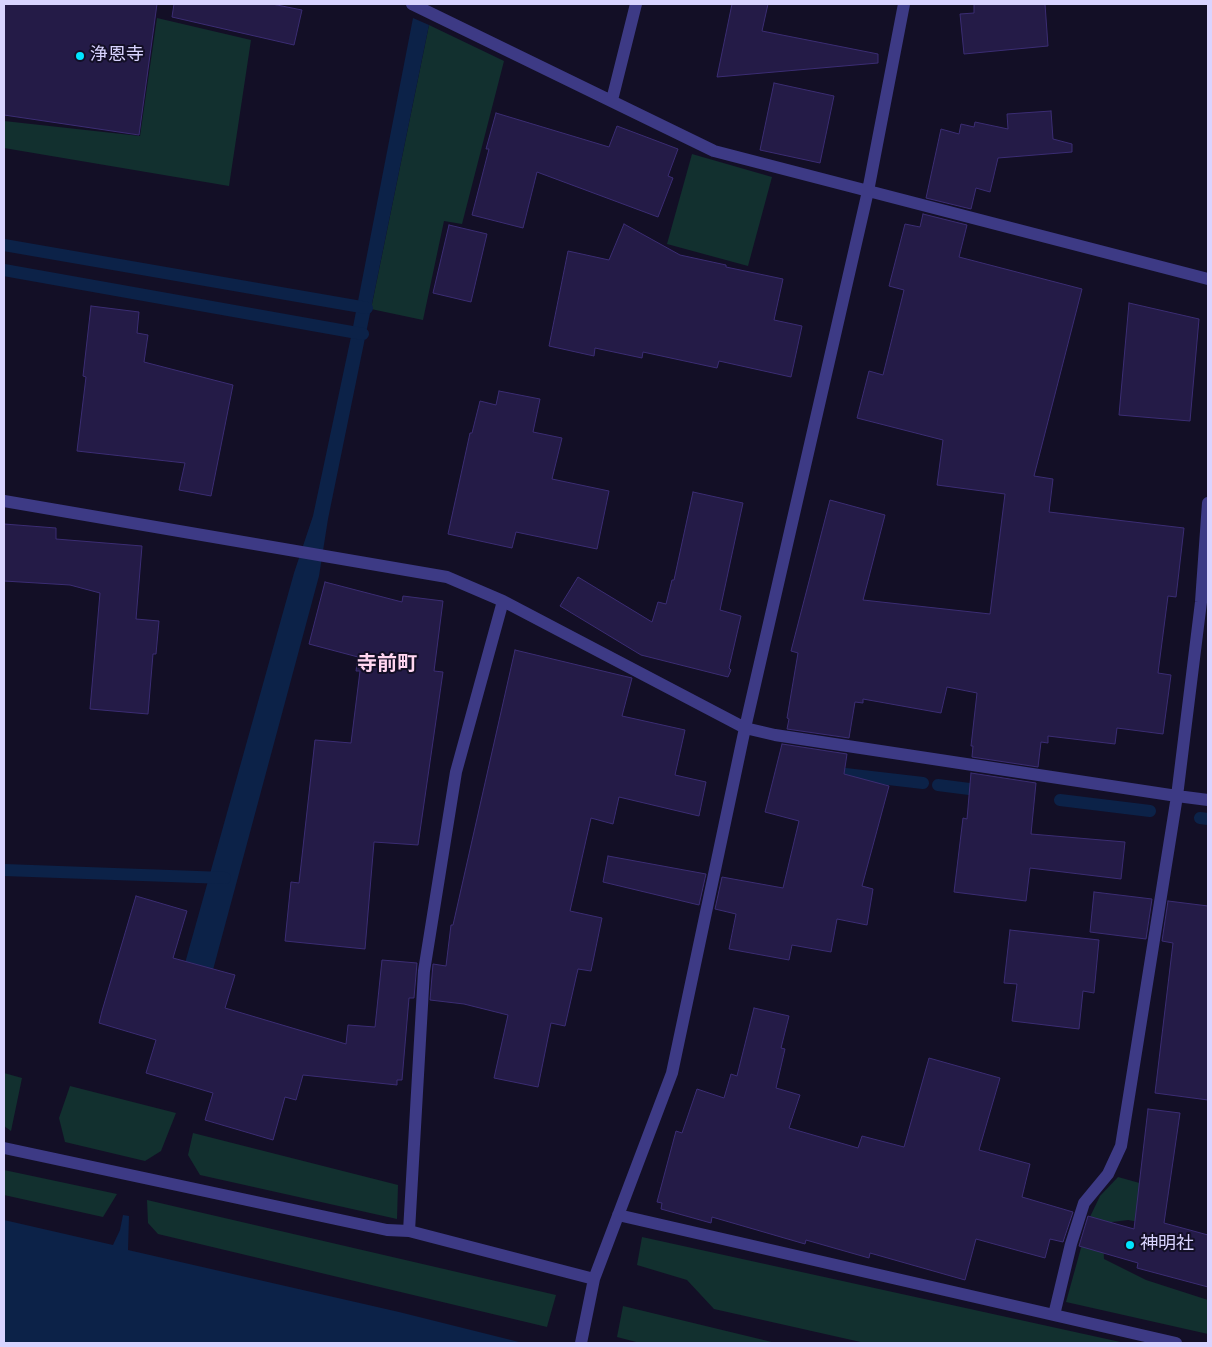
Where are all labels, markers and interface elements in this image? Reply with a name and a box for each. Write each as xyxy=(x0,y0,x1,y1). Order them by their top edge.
place label: 浄恩寺 xyxy=(90,45,144,67)
marker: 浄恩寺 xyxy=(74,50,86,62)
district label: 寺前町 xyxy=(357,653,417,677)
place label: 神明社 xyxy=(1140,1234,1194,1256)
marker: 神明社 xyxy=(1124,1239,1136,1251)

